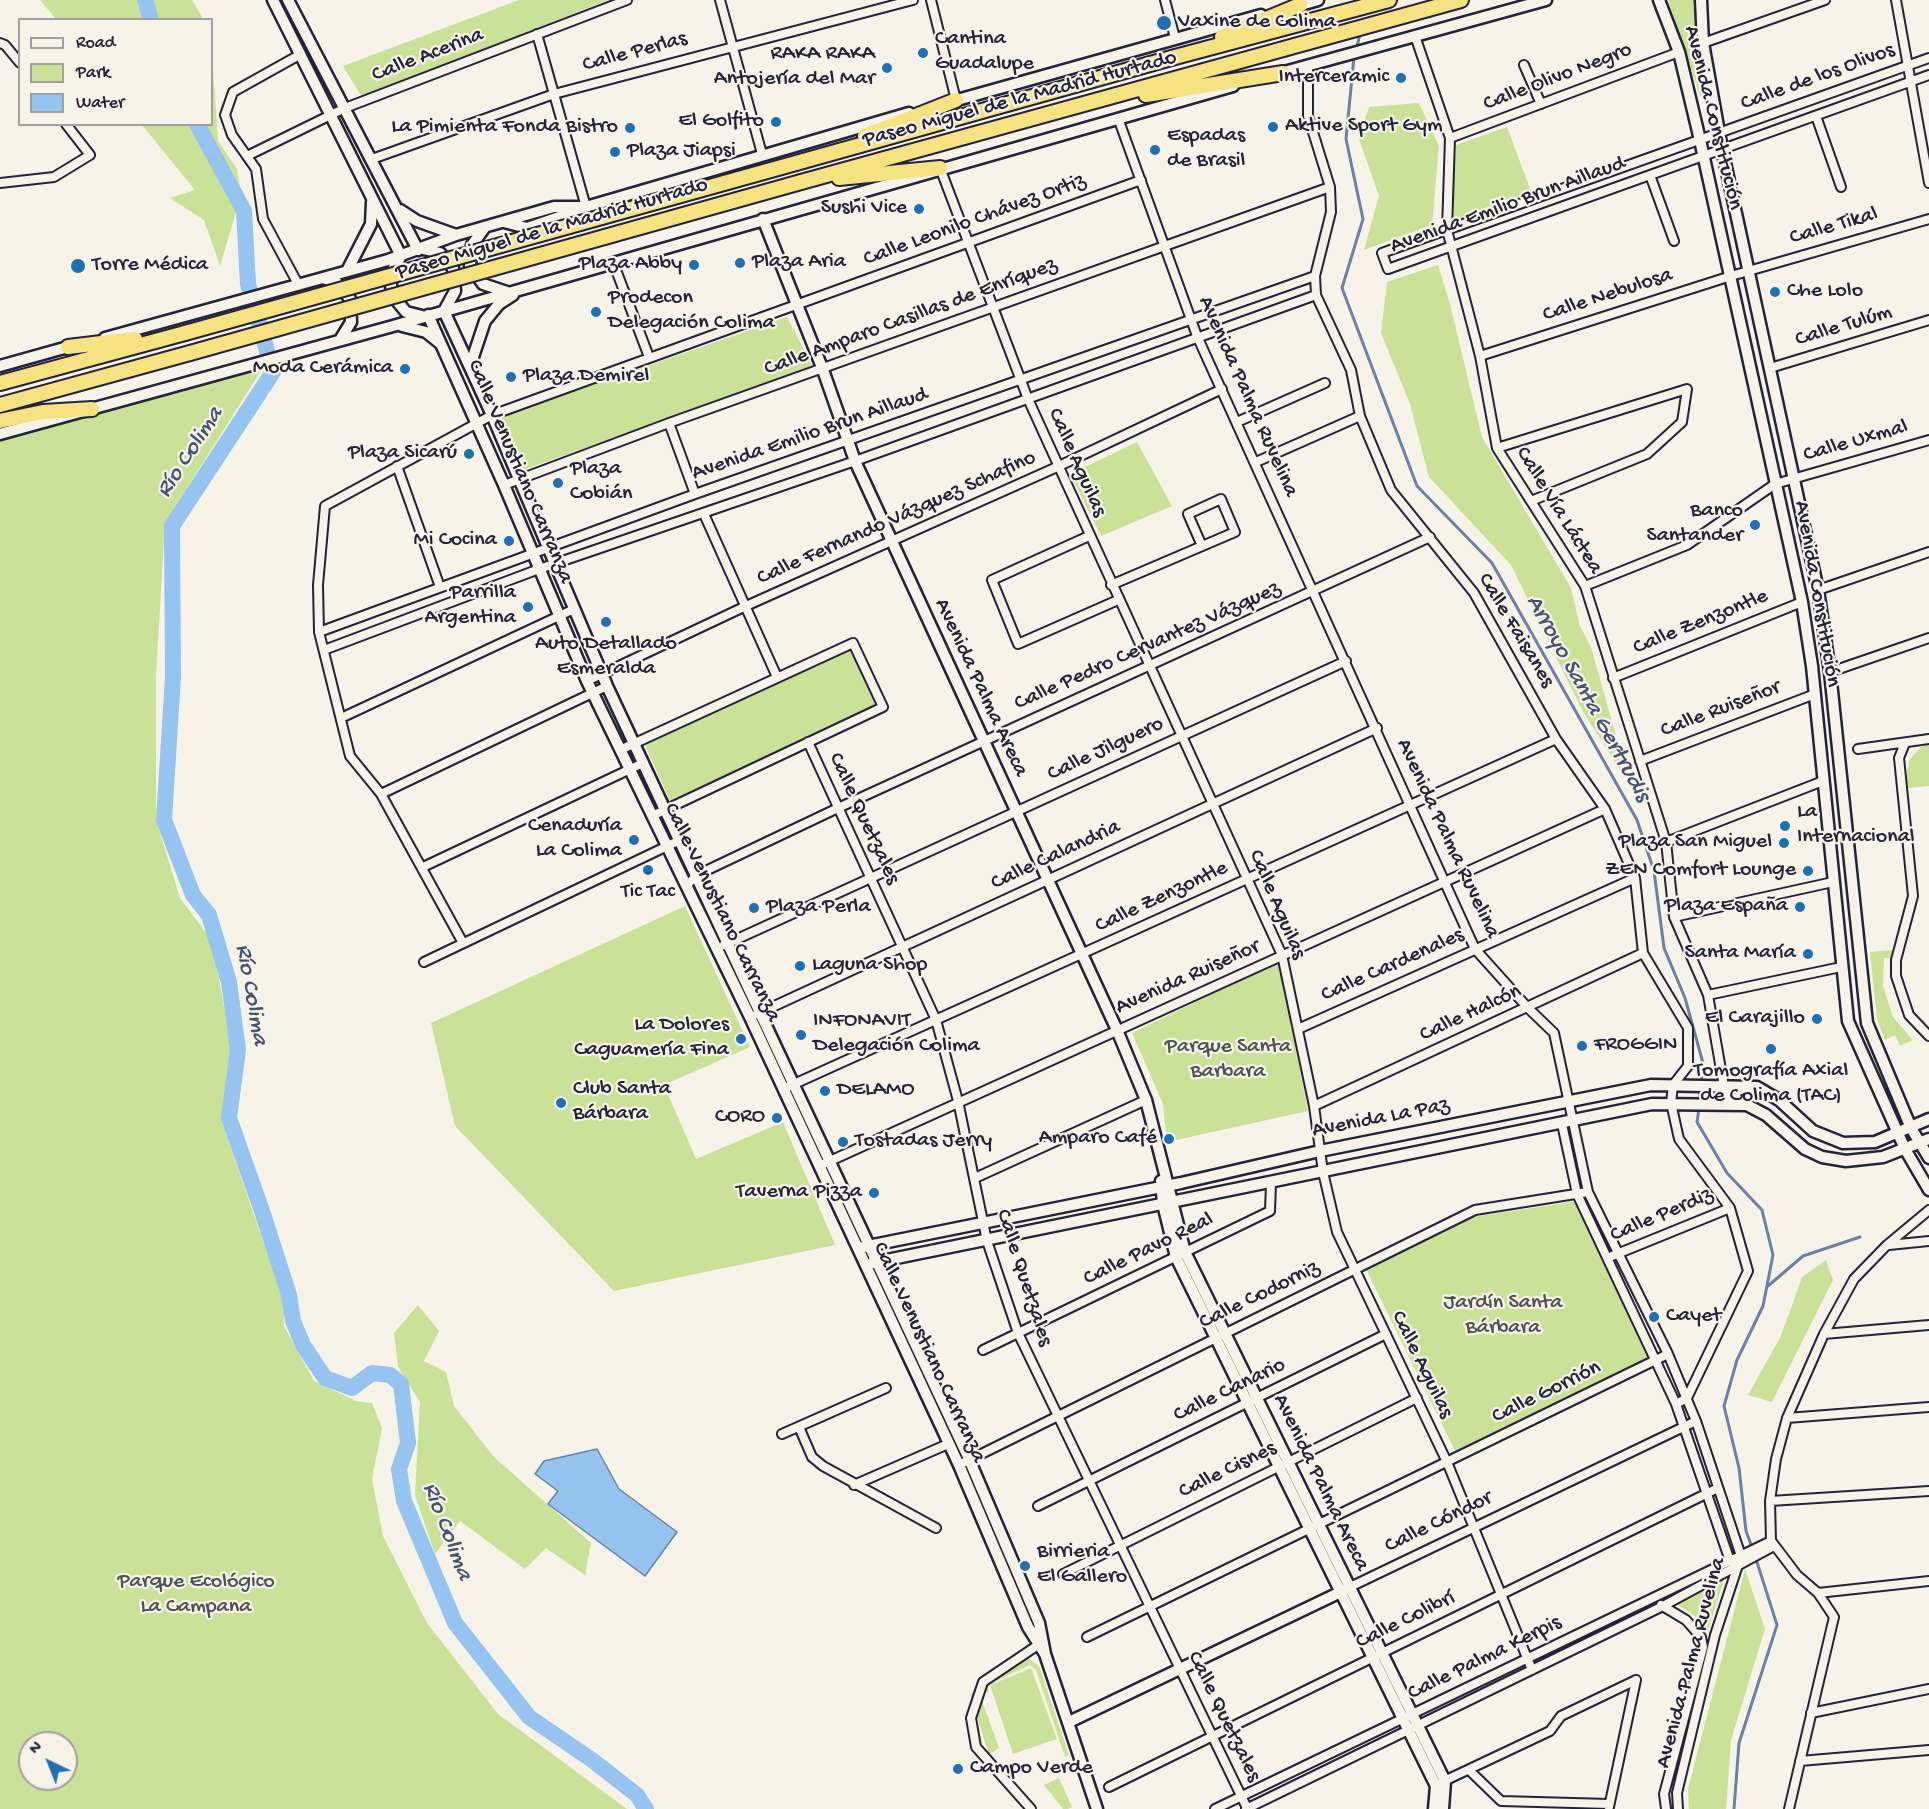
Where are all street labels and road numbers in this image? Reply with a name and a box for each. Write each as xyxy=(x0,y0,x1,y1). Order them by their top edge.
street label: Calle Acerina xyxy=(368,23,488,89)
street label: Avenida Constitución xyxy=(1676,23,1748,213)
street label: Calle Perlas xyxy=(580,26,690,80)
street label: Calle Olivo Negro xyxy=(1480,38,1636,118)
street label: Calle de los Olivos xyxy=(1738,38,1898,118)
street label: Paseo Miguel de la Madrid Hurtado xyxy=(860,45,1180,155)
street label: Avenida Emilio Brun Aillaud xyxy=(1387,151,1629,261)
street label: Calle Leonilo Chávez Ortiz xyxy=(860,169,1090,273)
street label: Paseo Miguel de la Madrid Hurtado xyxy=(393,173,711,287)
street label: Calle Tikal xyxy=(1787,202,1881,252)
street label: Calle Amparo Casillas de Enríquez xyxy=(761,253,1061,383)
street label: Calle Nebulosa xyxy=(1540,263,1676,329)
street label: Avenida Palma Ruvelina xyxy=(1191,293,1303,501)
street label: Calle Tulúm xyxy=(1792,300,1896,354)
street label: Calle Venustiano Carranza xyxy=(460,356,578,588)
street label: Avenida Emilio Brun Aillaud xyxy=(689,382,931,488)
street label: Calle Aguilas xyxy=(1040,405,1112,521)
street label: Calle Uxmal xyxy=(1801,415,1911,469)
street label: Calle Vía Láctea xyxy=(1508,442,1608,580)
street label: Calle Fernando Vázquez Schafino xyxy=(753,445,1041,593)
street label: Avenida Constitución xyxy=(1787,499,1845,689)
street label: Calle Faisanes xyxy=(1471,569,1559,693)
street label: Calle Pedro Cervantez Vázquez xyxy=(1011,576,1285,718)
street label: Calle Zenzontle xyxy=(1630,584,1772,662)
street label: Avenida Palma Areca xyxy=(927,595,1033,781)
street label: Calle Ruiseñor xyxy=(1657,675,1785,745)
street label: Calle Jilguero xyxy=(1044,712,1168,788)
street label: Avenida Palma Ruvelina xyxy=(1389,735,1505,943)
street label: Calle Quetzales xyxy=(821,749,905,889)
street label: Calle Venustiano Carranza xyxy=(656,799,786,1027)
street label: Calle Calandria xyxy=(987,815,1125,897)
street label: Calle Aguilas xyxy=(1241,846,1311,964)
street label: Calle Zenzontle xyxy=(1092,856,1232,940)
street label: Calle Cardenales xyxy=(1318,923,1468,1009)
street label: Avenida Ruiseñor xyxy=(1112,934,1264,1022)
street label: Calle Halcón xyxy=(1416,979,1526,1049)
street label: Avenida La Paz xyxy=(1310,1093,1452,1145)
street label: Calle Perdiz xyxy=(1607,1183,1717,1249)
street label: Calle Quetzales xyxy=(988,1206,1058,1350)
street label: Calle Pavo Real xyxy=(1080,1207,1218,1293)
street label: Calle Venustiano Carranza xyxy=(865,1239,991,1467)
street label: Calle Codorniz xyxy=(1195,1255,1325,1337)
street label: Calle Aguilas xyxy=(1384,1307,1458,1423)
street label: Calle Canario xyxy=(1170,1353,1290,1429)
street label: Calle Gorrión xyxy=(1488,1355,1606,1431)
street label: Avenida Palma Areca xyxy=(1266,1390,1374,1576)
street label: Calle Cisnes xyxy=(1175,1436,1281,1506)
street label: Calle Cóndor xyxy=(1381,1486,1497,1560)
street label: Avenida Palma Ruvelina xyxy=(1651,1555,1733,1771)
street label: Calle Colibrí xyxy=(1352,1586,1460,1656)
street label: Calle Palma Kerpis xyxy=(1404,1610,1566,1708)
street label: Calle Quetzales xyxy=(1180,1647,1266,1787)

